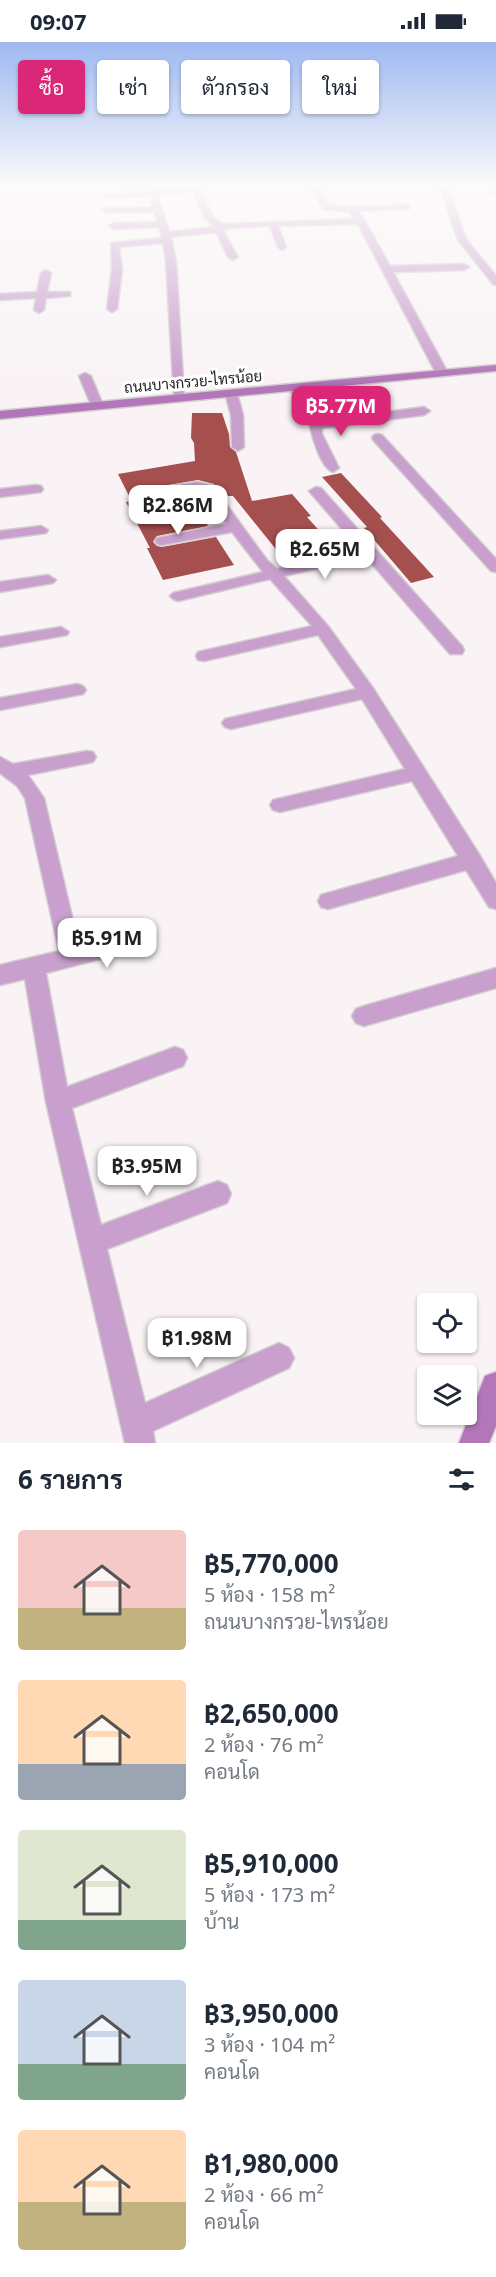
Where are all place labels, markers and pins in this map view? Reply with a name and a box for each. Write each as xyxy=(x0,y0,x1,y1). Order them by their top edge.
pin: ฿5.77M xyxy=(292,386,390,437)
pin: ฿2.86M xyxy=(129,485,227,536)
pin: ฿2.65M xyxy=(276,529,374,580)
pin: ฿5.91M xyxy=(58,918,156,969)
pin: ฿3.95M xyxy=(98,1146,196,1197)
pin: ฿1.98M xyxy=(148,1318,246,1369)

